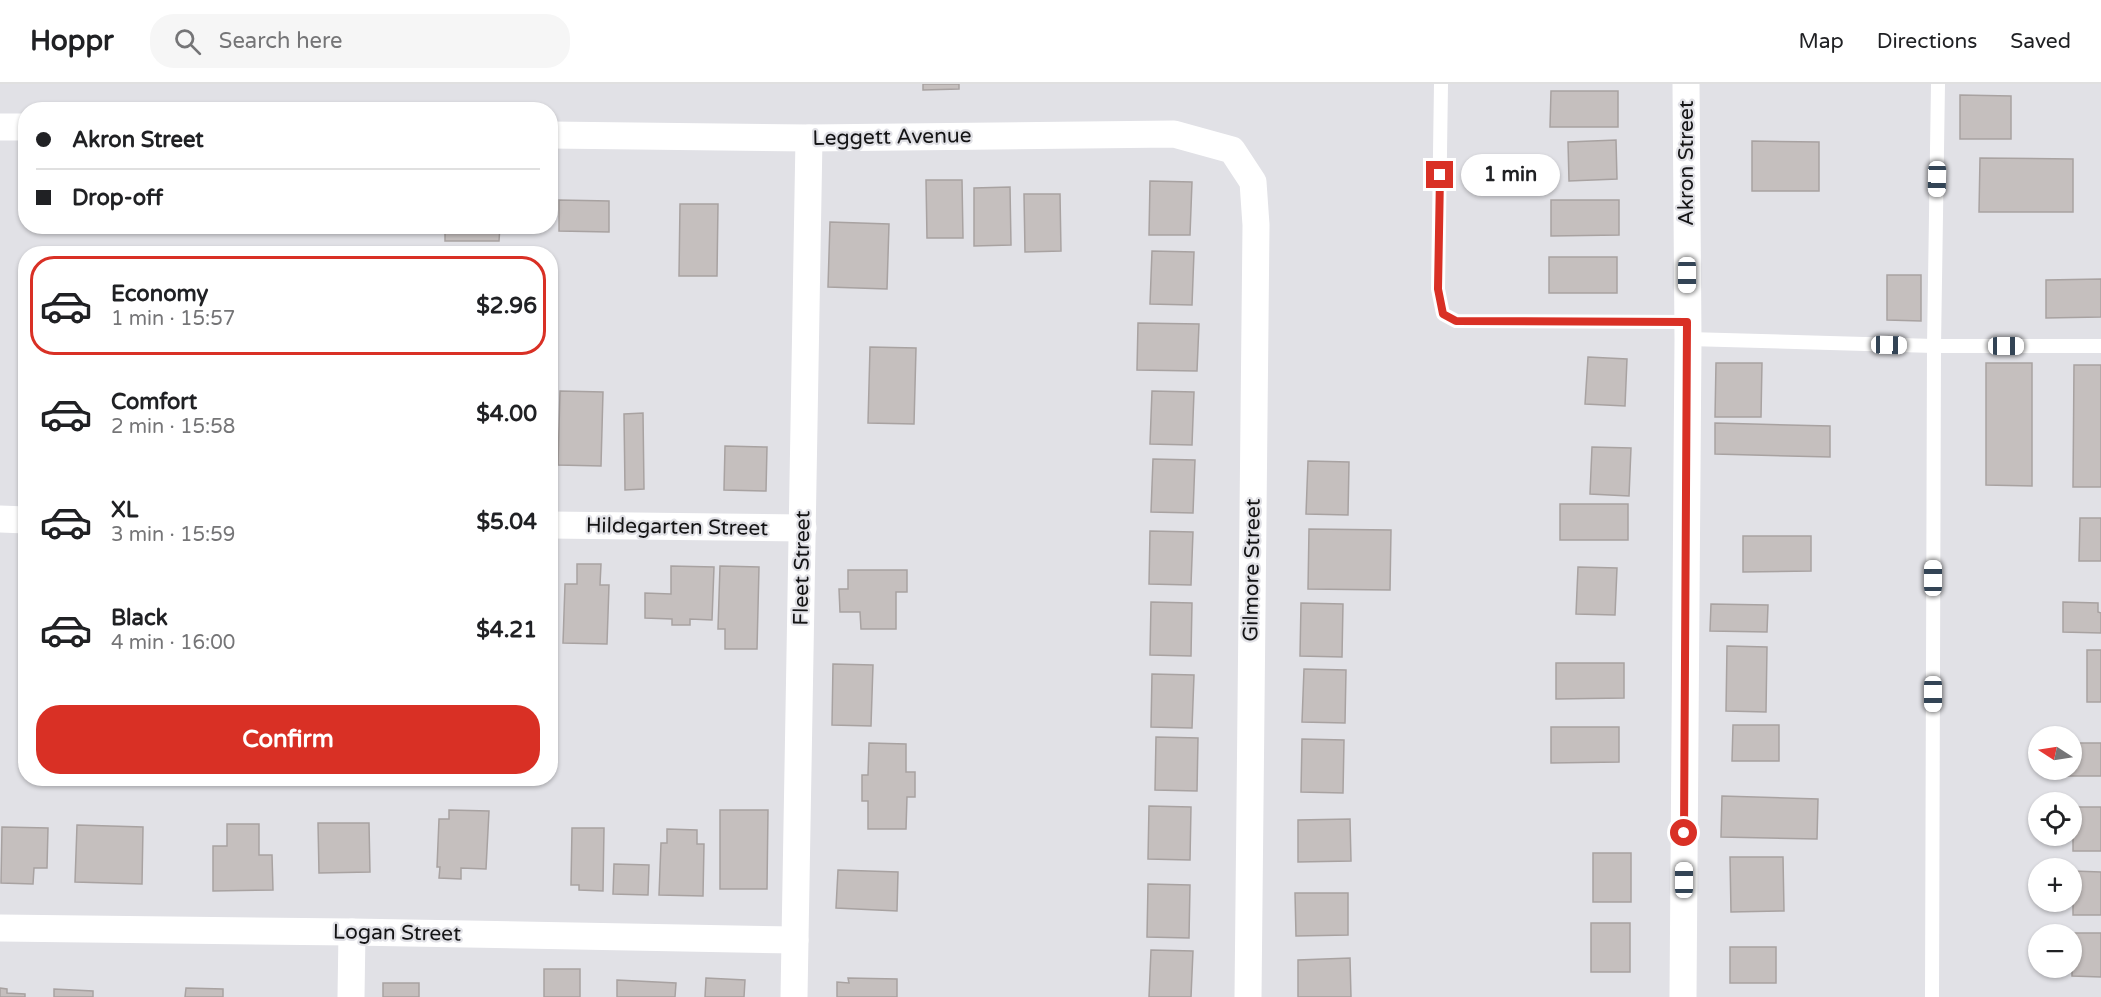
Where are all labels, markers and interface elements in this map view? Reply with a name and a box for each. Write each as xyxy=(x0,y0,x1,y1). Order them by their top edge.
search box xyxy=(150,14,570,68)
text: Hoppr xyxy=(30,24,114,58)
icon: search xyxy=(171,25,204,58)
text: Search here xyxy=(219,28,343,54)
text: Map xyxy=(1798,29,1844,54)
text: Directions xyxy=(1877,29,1977,54)
text: Saved xyxy=(2010,29,2071,54)
street label: Akron Street xyxy=(1674,100,1699,226)
street label: Leggett Avenue xyxy=(812,123,972,151)
text: Akron Street xyxy=(72,127,204,153)
callout: 1 min xyxy=(1461,154,1560,196)
route end xyxy=(1426,161,1453,188)
car xyxy=(1928,161,1946,197)
text: 1 min xyxy=(1484,163,1537,187)
text: Drop-off xyxy=(72,185,163,211)
car xyxy=(1678,257,1696,293)
icon: car xyxy=(39,279,93,333)
text: Economy xyxy=(111,281,208,307)
text: $2.96 xyxy=(476,293,537,319)
text: 1 min · 15:57 xyxy=(111,307,235,331)
car xyxy=(1871,336,1907,354)
car xyxy=(1988,337,2024,355)
icon: car xyxy=(39,387,93,441)
text: Comfort xyxy=(111,389,197,415)
text: $4.00 xyxy=(476,401,537,427)
text: 2 min · 15:58 xyxy=(111,415,235,439)
icon: car xyxy=(39,495,93,549)
text: XL xyxy=(111,497,138,523)
street label: Gilmore Street xyxy=(1238,498,1266,642)
text: $5.04 xyxy=(476,509,537,535)
street label: Fleet Street xyxy=(788,510,816,626)
street label: Hildegarten Street xyxy=(586,513,768,541)
text: 3 min · 15:59 xyxy=(111,523,235,547)
car xyxy=(1924,560,1942,596)
icon: car xyxy=(39,603,93,657)
text: Black xyxy=(111,605,168,631)
text: $4.21 xyxy=(476,617,537,643)
text: 4 min · 16:00 xyxy=(111,631,235,655)
car xyxy=(1924,676,1942,712)
button: Confirm xyxy=(36,705,540,774)
north arrow xyxy=(2028,726,2082,780)
map controls xyxy=(2028,726,2082,978)
button: locate xyxy=(2028,792,2082,846)
route start xyxy=(1670,819,1697,846)
button: + xyxy=(2028,858,2082,912)
car xyxy=(1675,862,1693,898)
street label: Logan Street xyxy=(333,919,461,947)
button: − xyxy=(2028,924,2082,978)

